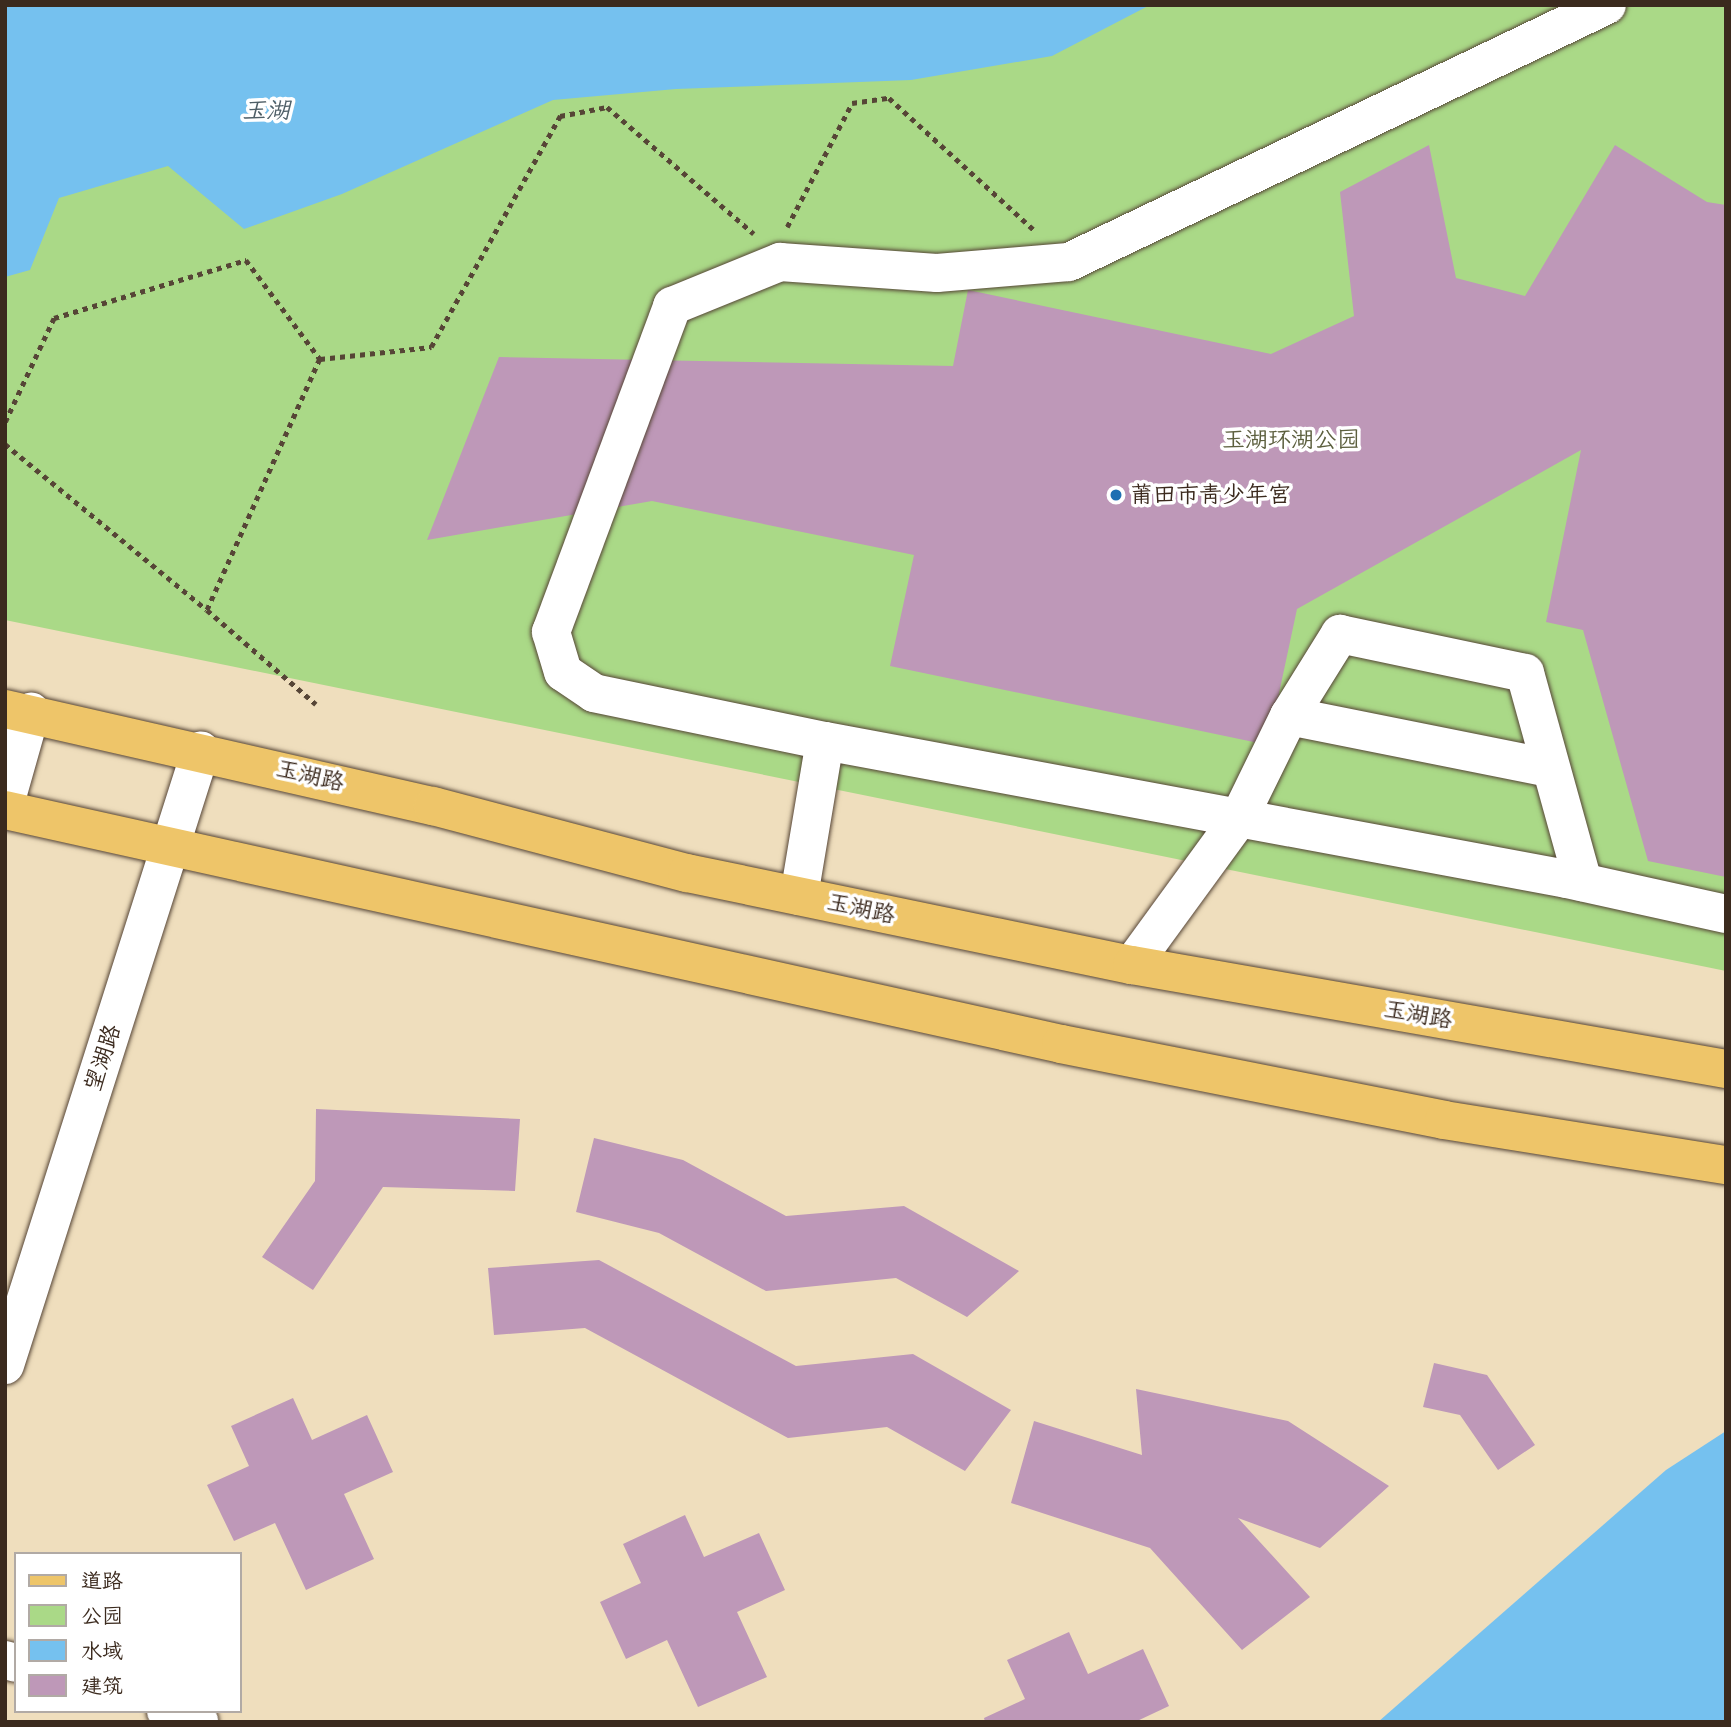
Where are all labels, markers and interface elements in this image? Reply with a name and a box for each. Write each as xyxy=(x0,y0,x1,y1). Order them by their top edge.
water label: 玉湖 xyxy=(242,97,290,125)
park label: 玉湖环湖公园 xyxy=(1222,426,1360,454)
place label: 莆田市青少年宫 xyxy=(1130,481,1291,509)
marker: 莆田市青少年宫 xyxy=(1108,487,1124,503)
street label: 玉湖路 xyxy=(273,755,347,797)
street label: 玉湖路 xyxy=(824,888,898,930)
street label: 玉湖路 xyxy=(1382,995,1454,1035)
street label: 望湖路 xyxy=(79,1021,127,1095)
legend xyxy=(14,1552,242,1713)
text: 道路 xyxy=(81,1562,123,1600)
text: 公园 xyxy=(81,1597,123,1635)
text: 水域 xyxy=(81,1632,123,1670)
text: 建筑 xyxy=(81,1667,123,1705)

